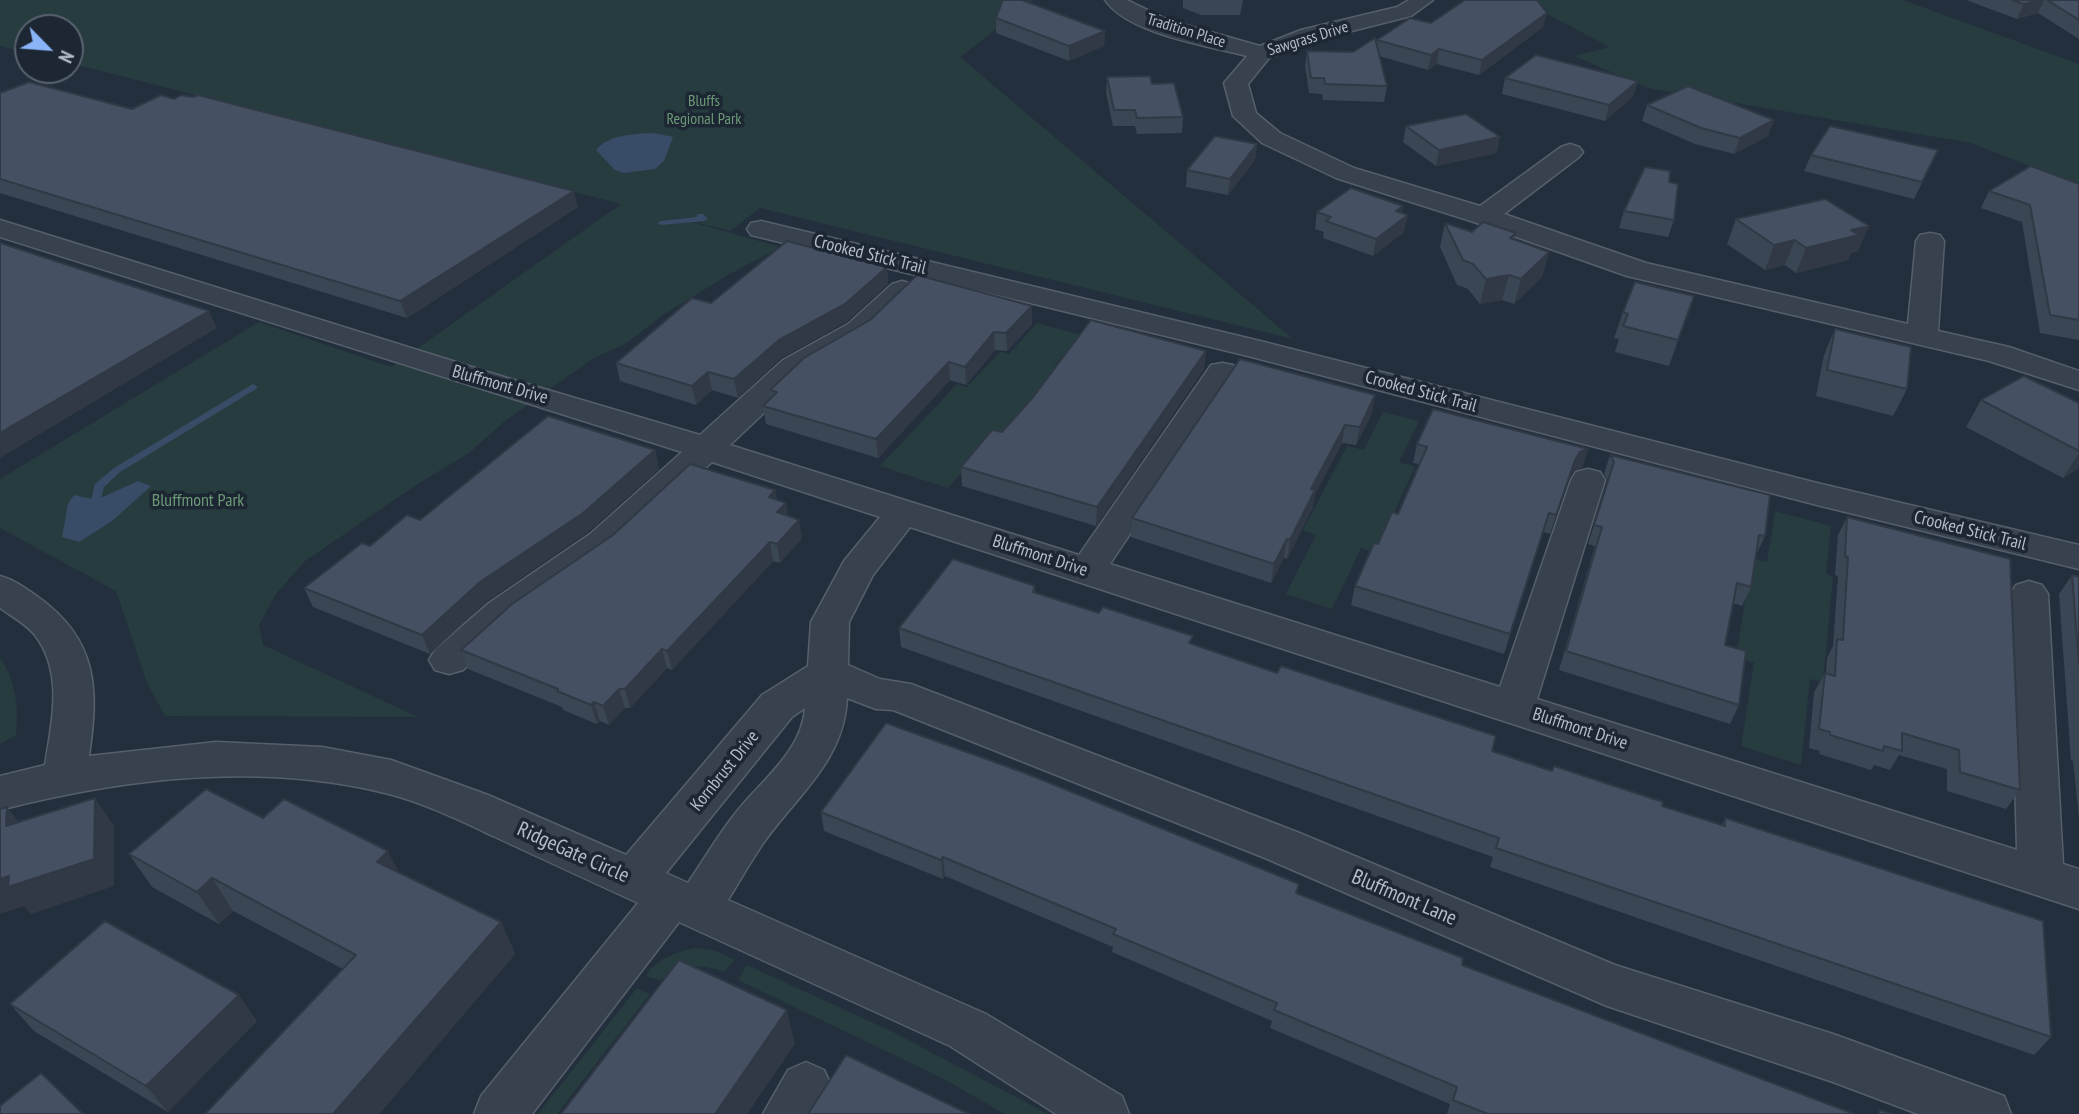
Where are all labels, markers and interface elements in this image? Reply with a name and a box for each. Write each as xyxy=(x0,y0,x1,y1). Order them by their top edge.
street label: Tradition Place xyxy=(1144,10,1228,52)
north arrow xyxy=(14,14,84,84)
street label: Sawgrass Drive xyxy=(1265,18,1351,60)
text: N xyxy=(53,47,79,67)
park label: Bluffs Regional Park xyxy=(666,91,742,129)
street label: Crooked Stick Trail xyxy=(812,231,928,279)
street label: Bluffmont Drive xyxy=(450,361,550,409)
street label: Crooked Stick Trail xyxy=(1363,367,1479,417)
park label: Bluffmont Park xyxy=(152,490,244,512)
street label: Crooked Stick Trail xyxy=(1912,507,2028,555)
street label: Bluffmont Drive xyxy=(990,530,1090,582)
street label: Bluffmont Drive xyxy=(1530,703,1630,755)
street label: Kornbrust Drive xyxy=(686,727,764,815)
street label: RidgeGate Circle xyxy=(513,817,633,889)
street label: Bluffmont Lane xyxy=(1348,865,1460,931)

